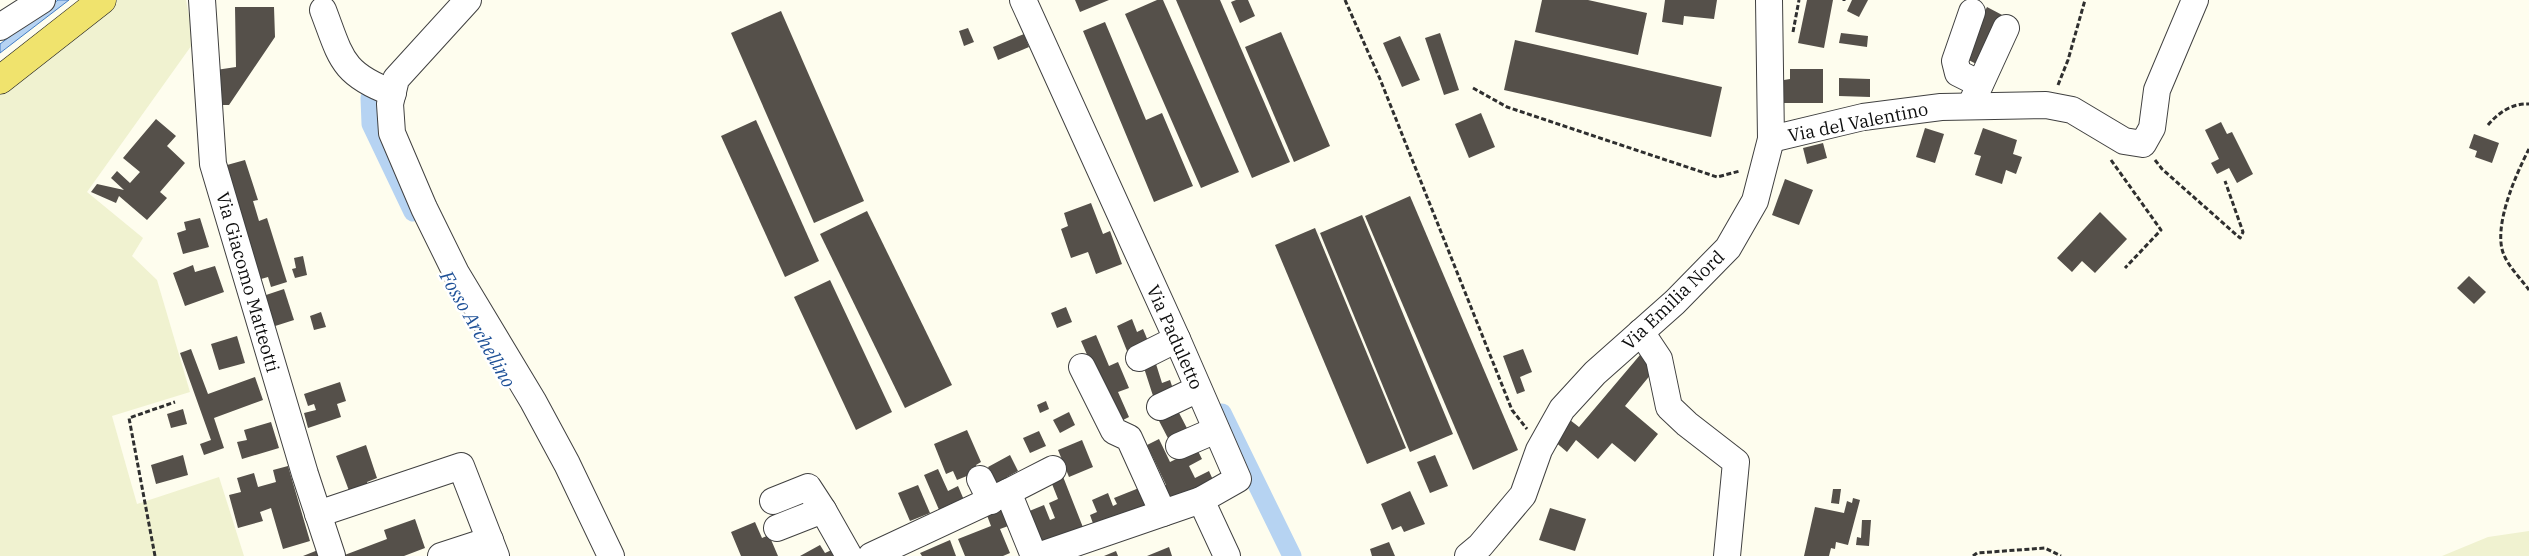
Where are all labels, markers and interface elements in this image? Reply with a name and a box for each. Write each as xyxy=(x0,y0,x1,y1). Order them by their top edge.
street label: Via del Valentino xyxy=(1786,97,1930,147)
street label: Via Giacomo Matteotti xyxy=(211,189,285,375)
street label: Via Emilia Nord xyxy=(1617,245,1729,355)
water label: Fosso Archellino xyxy=(434,265,521,392)
street label: Via Paduletto xyxy=(1142,281,1208,393)

